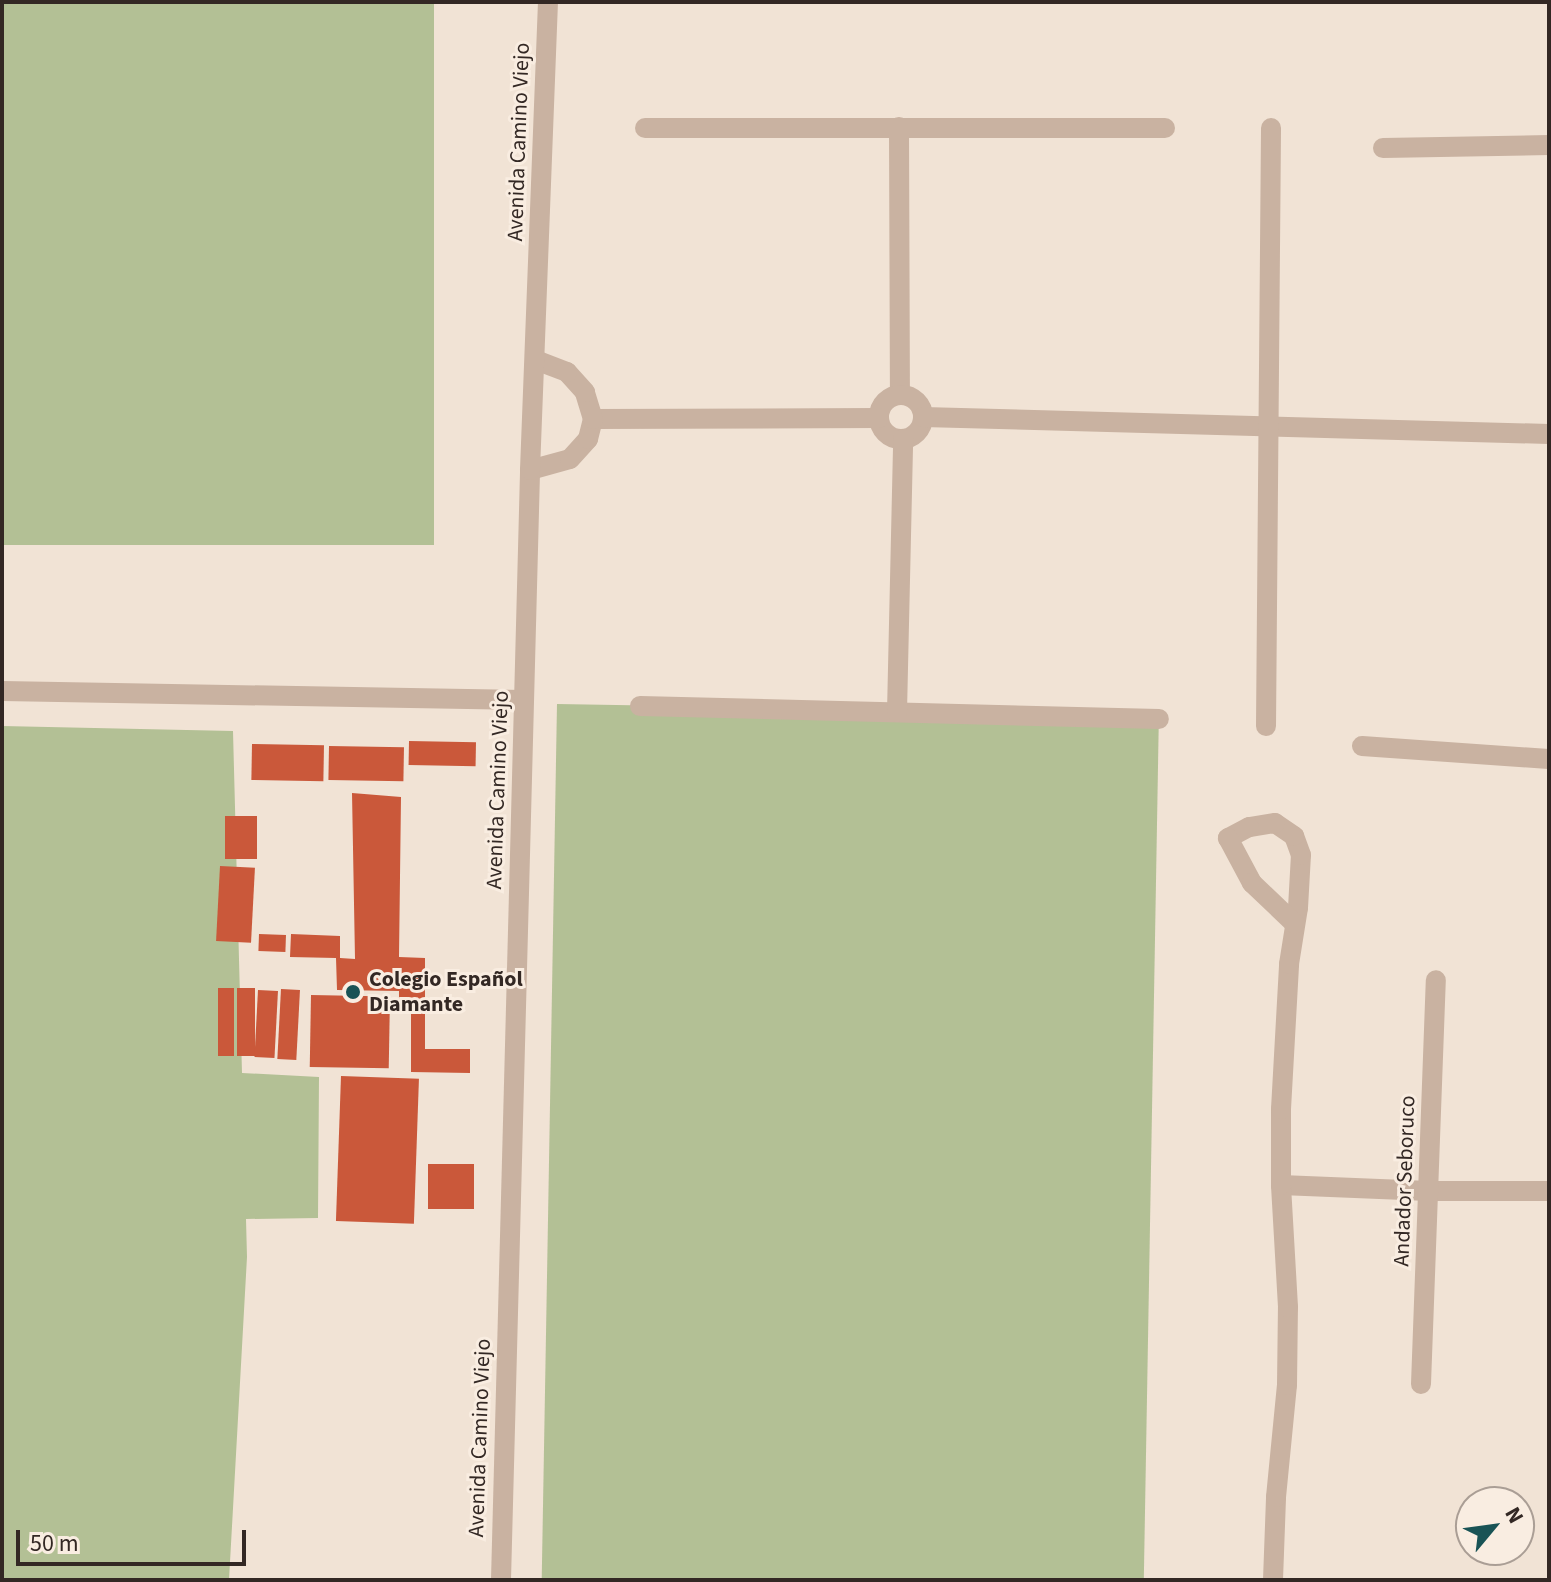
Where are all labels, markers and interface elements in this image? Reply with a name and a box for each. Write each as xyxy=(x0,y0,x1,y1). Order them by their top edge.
street label: Avenida Camino Viejo xyxy=(502,42,536,242)
street label: Avenida Camino Viejo xyxy=(481,690,515,890)
place label: Colegio Español Diamante xyxy=(369,966,523,1018)
marker: Colegio Español Diamante xyxy=(344,983,362,1001)
street label: Andador Seboruco xyxy=(1389,1095,1421,1267)
street label: Avenida Camino Viejo xyxy=(463,1338,497,1538)
north arrow xyxy=(1455,1486,1535,1566)
text: N xyxy=(1497,1501,1532,1529)
scale bar xyxy=(20,1514,250,1564)
text: 50 m xyxy=(30,1526,79,1561)

